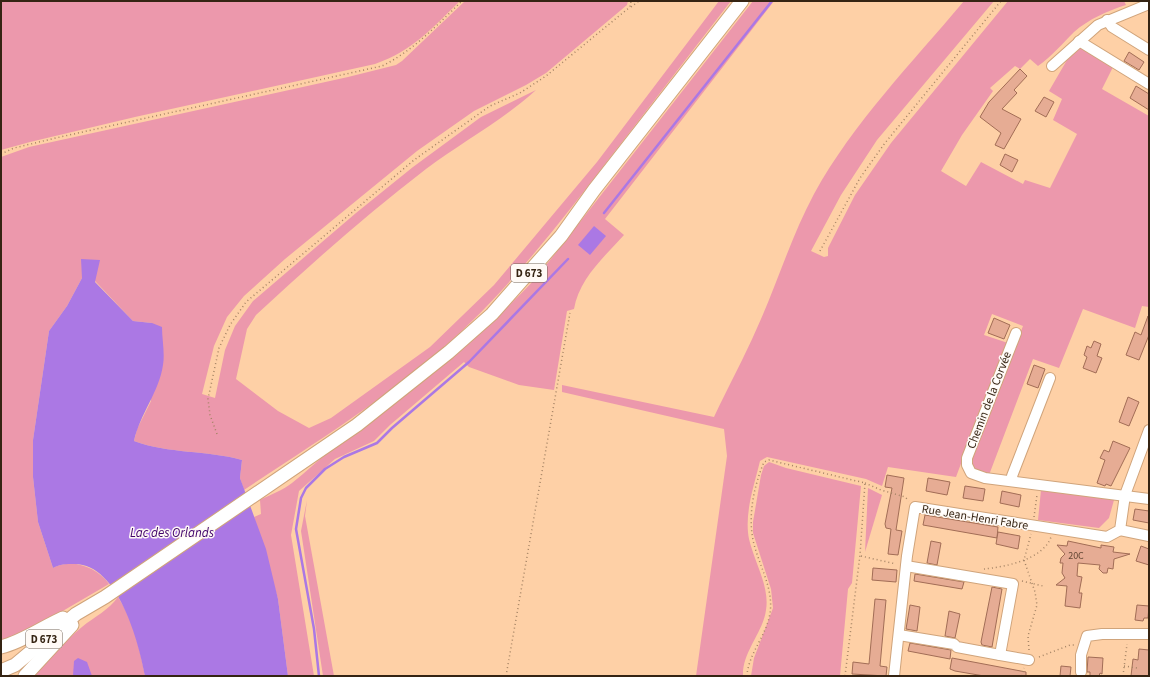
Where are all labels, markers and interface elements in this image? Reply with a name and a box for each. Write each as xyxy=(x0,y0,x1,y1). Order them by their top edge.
road number: D 673 xyxy=(511,264,547,282)
street label: Chemin de la Corvée xyxy=(963,349,1016,451)
street label: Rue Jean-Henri Fabre xyxy=(920,501,1029,534)
water label: Lac des Orlands xyxy=(130,524,214,542)
house number: 20C xyxy=(1068,549,1084,563)
road number: D 673 xyxy=(26,630,62,648)

